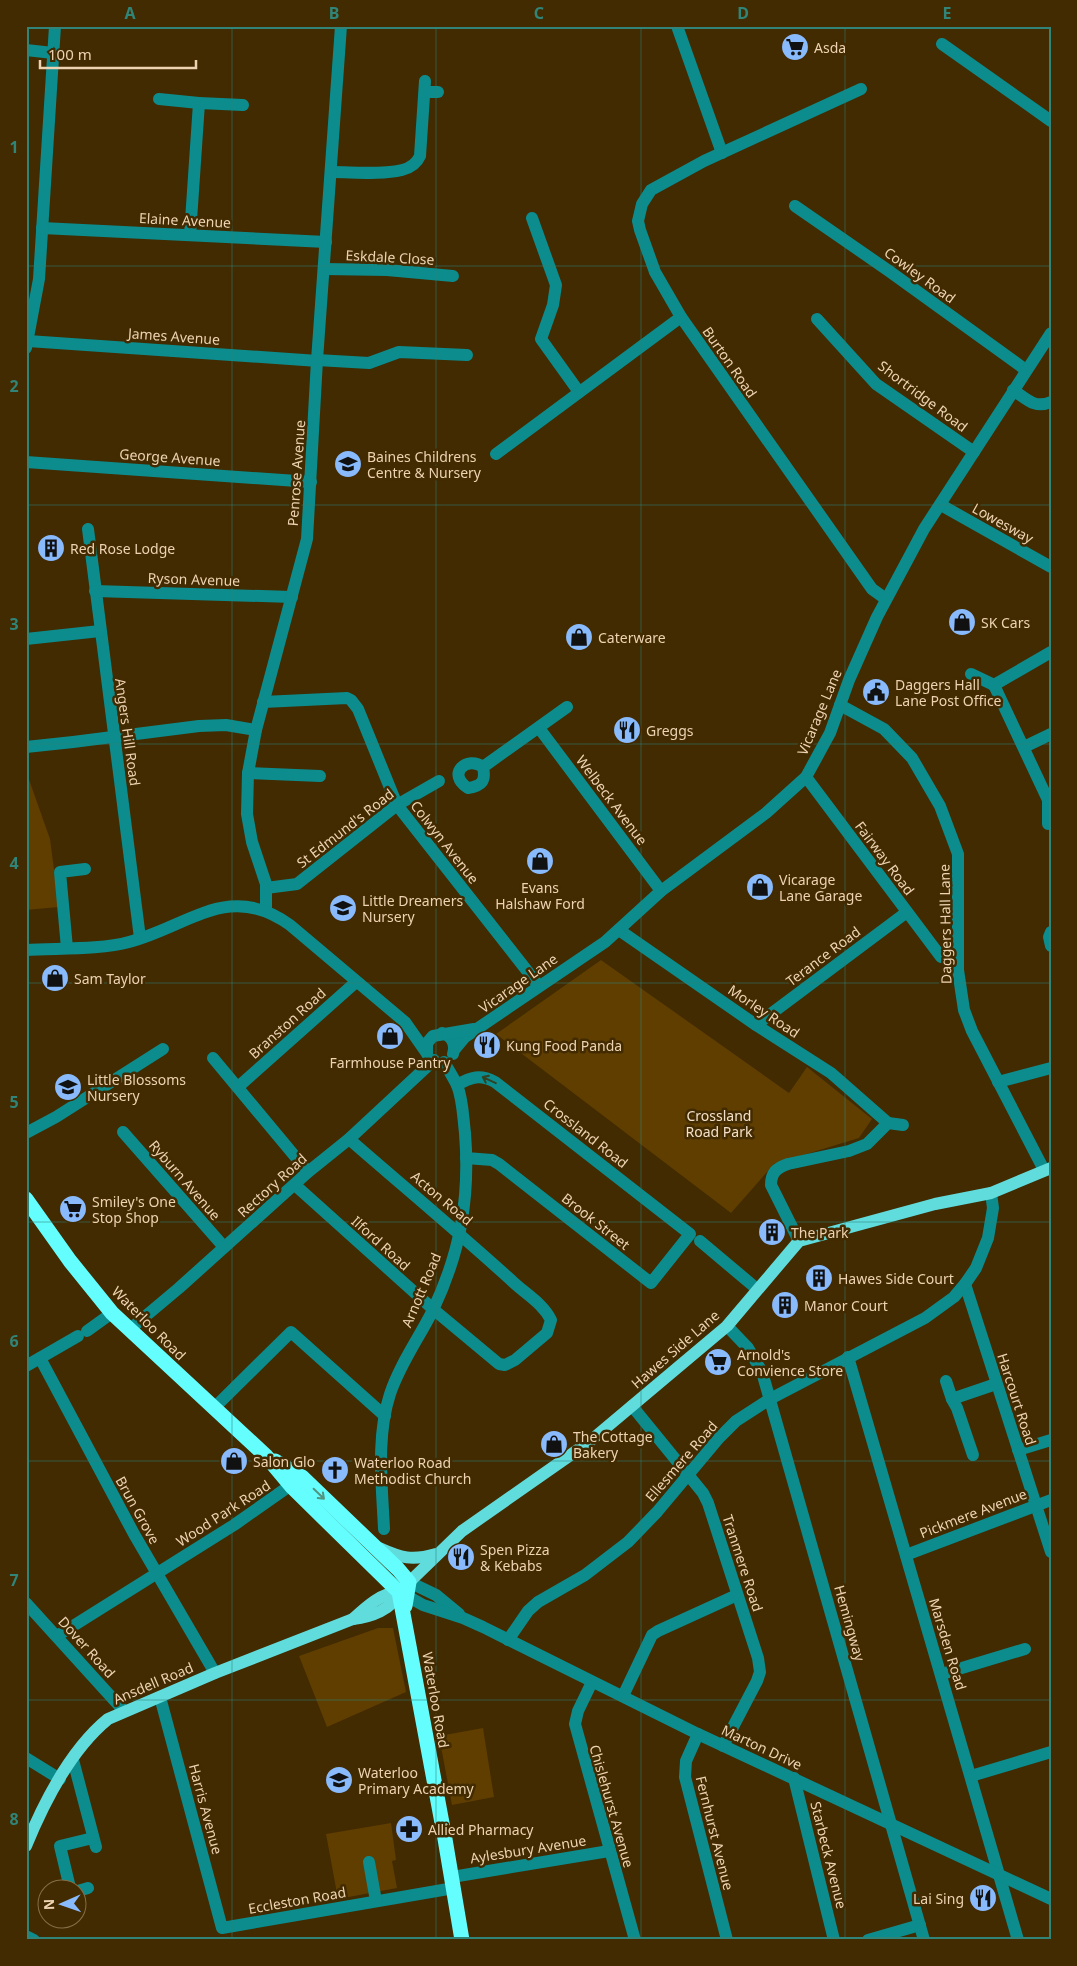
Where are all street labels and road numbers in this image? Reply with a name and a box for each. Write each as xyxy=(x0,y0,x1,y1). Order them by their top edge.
street label: Elaine Avenue xyxy=(138,208,232,232)
street label: Cowley Road xyxy=(881,243,959,307)
street label: Eskdale Close xyxy=(345,245,435,269)
street label: James Avenue xyxy=(125,323,221,349)
street label: Burton Road xyxy=(698,323,762,401)
street label: Shortridge Road xyxy=(874,356,972,436)
street label: Penrose Avenue xyxy=(283,419,309,527)
street label: George Avenue xyxy=(119,444,221,470)
street label: Lowesway xyxy=(969,498,1038,548)
street label: Ryson Avenue xyxy=(147,568,241,590)
street label: Vicarage Lane xyxy=(792,666,846,758)
street label: Angers Hill Road xyxy=(111,677,145,787)
street label: Welbeck Avenue xyxy=(572,751,652,849)
street label: St Edmund's Road xyxy=(292,784,398,872)
street label: Colwyn Avenue xyxy=(407,797,483,888)
street label: Fairway Road xyxy=(851,817,919,899)
street label: Daggers Hall Lane xyxy=(934,864,956,984)
street label: Terance Road xyxy=(782,922,864,990)
street label: Vicarage Lane xyxy=(475,949,561,1017)
street label: Morley Road xyxy=(724,980,804,1042)
street label: Branston Road xyxy=(244,983,330,1063)
street label: Crossland Road xyxy=(540,1094,632,1172)
street label: Ryburn Avenue xyxy=(145,1136,225,1224)
street label: Rectory Road xyxy=(233,1149,311,1221)
street label: Acton Road xyxy=(407,1167,477,1229)
street label: Brook Street xyxy=(558,1188,634,1254)
street label: Ilford Road xyxy=(348,1212,414,1274)
street label: Arnott Road xyxy=(397,1250,445,1330)
street label: Waterloo Road xyxy=(108,1282,190,1364)
street label: Hawes Side Lane xyxy=(627,1305,723,1392)
street label: Harcourt Road xyxy=(993,1351,1041,1447)
street label: Ellesmere Road xyxy=(641,1417,721,1505)
street label: Brun Grove xyxy=(112,1473,164,1547)
street label: Wood Park Road xyxy=(172,1475,274,1551)
street label: Pickmere Avenue xyxy=(917,1484,1029,1542)
street label: Tranmere Road xyxy=(718,1512,768,1614)
street label: Hemingway xyxy=(830,1583,870,1664)
street label: Marsden Road xyxy=(925,1596,971,1692)
street label: Dover Road xyxy=(54,1612,120,1682)
street label: Waterloo Road xyxy=(418,1651,454,1749)
street label: Ansdell Road xyxy=(110,1658,196,1708)
street label: Marton Drive xyxy=(719,1720,805,1774)
street label: Chislehurst Avenue xyxy=(585,1742,639,1870)
street label: Harris Avenue xyxy=(185,1762,227,1856)
street label: Fernhurst Avenue xyxy=(692,1774,738,1892)
street label: Starbeck Avenue xyxy=(806,1799,852,1911)
street label: Aylesbury Avenue xyxy=(469,1830,588,1868)
street label: Eccleston Road xyxy=(247,1882,347,1918)

